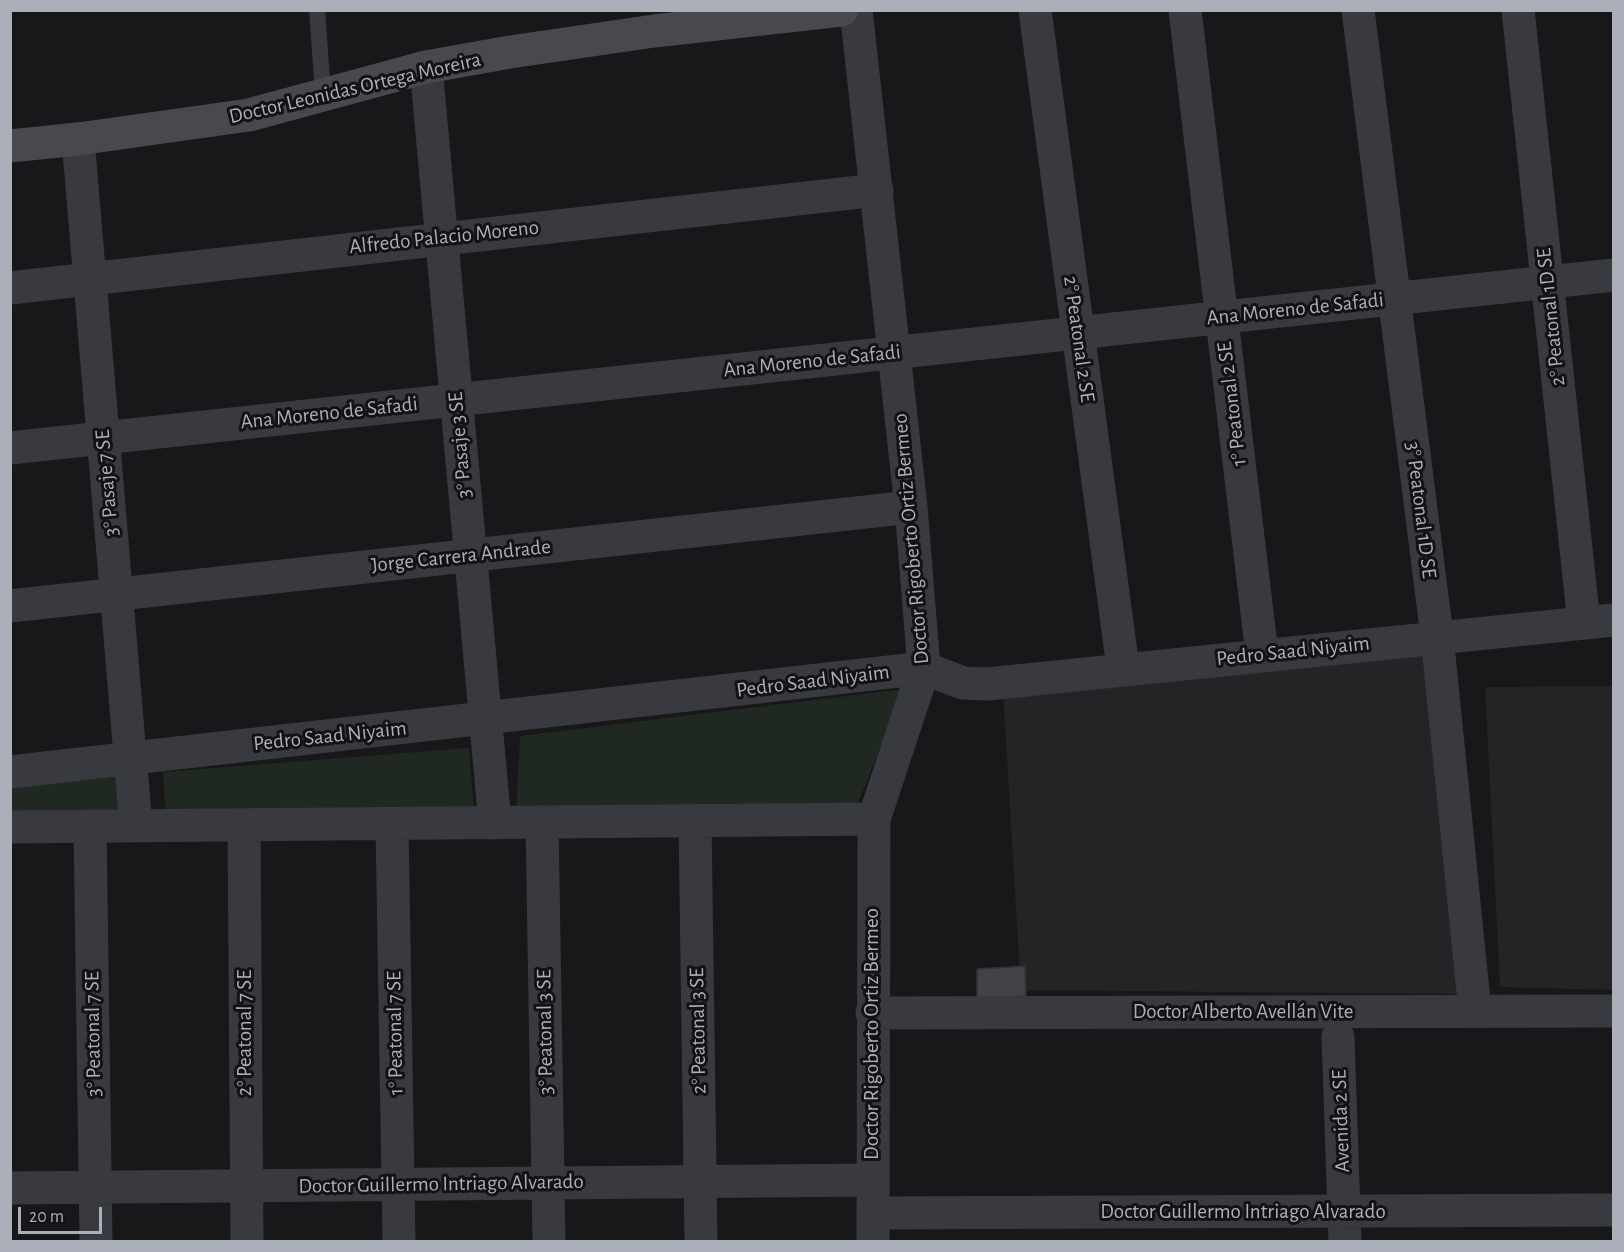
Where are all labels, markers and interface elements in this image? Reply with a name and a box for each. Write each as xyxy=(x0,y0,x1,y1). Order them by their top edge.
street label: Doctor Leonidas Ortega Moreira xyxy=(227,47,483,129)
street label: Alfredo Palacio Moreno xyxy=(348,215,540,259)
street label: 2° Peatonal 1D SE xyxy=(1531,247,1571,387)
street label: 2° Peatonal 2 SE xyxy=(1058,274,1100,404)
street label: Ana Moreno de Safadi xyxy=(1205,287,1385,331)
street label: Ana Moreno de Safadi xyxy=(722,339,902,383)
street label: 1° Peatonal 2 SE xyxy=(1212,340,1252,468)
street label: Ana Moreno de Safadi xyxy=(239,391,419,435)
street label: 3° Pasaje 3 SE xyxy=(443,391,477,499)
street label: Doctor Rigoberto Ortiz Bermeo xyxy=(887,412,935,666)
street label: 3° Pasaje 7 SE xyxy=(90,429,124,537)
street label: 3° Peatonal 1D SE xyxy=(1400,440,1442,580)
street label: Jorge Carrera Andrade xyxy=(370,534,552,578)
street label: Pedro Saad Niyaim xyxy=(1215,630,1371,672)
street label: Pedro Saad Niyaim xyxy=(735,659,891,703)
street label: Pedro Saad Niyaim xyxy=(252,715,408,757)
street label: Doctor Rigoberto Ortiz Bermeo xyxy=(859,908,885,1160)
street label: 2° Peatonal 3 SE xyxy=(684,968,712,1094)
street label: 3° Peatonal 3 SE xyxy=(531,969,559,1095)
street label: 2° Peatonal 7 SE xyxy=(232,970,258,1096)
street label: 3° Peatonal 7 SE xyxy=(79,971,107,1097)
street label: 1° Peatonal 7 SE xyxy=(381,971,409,1095)
street label: Doctor Alberto Avellán Vite xyxy=(1133,999,1353,1025)
street label: Avenida 2 SE xyxy=(1327,1069,1355,1173)
street label: Doctor Guillermo Intriago Alvarado xyxy=(298,1169,584,1199)
scale bar xyxy=(21,1195,105,1233)
street label: Doctor Guillermo Intriago Alvarado xyxy=(1100,1199,1386,1225)
text: 20 m xyxy=(29,1208,64,1226)

